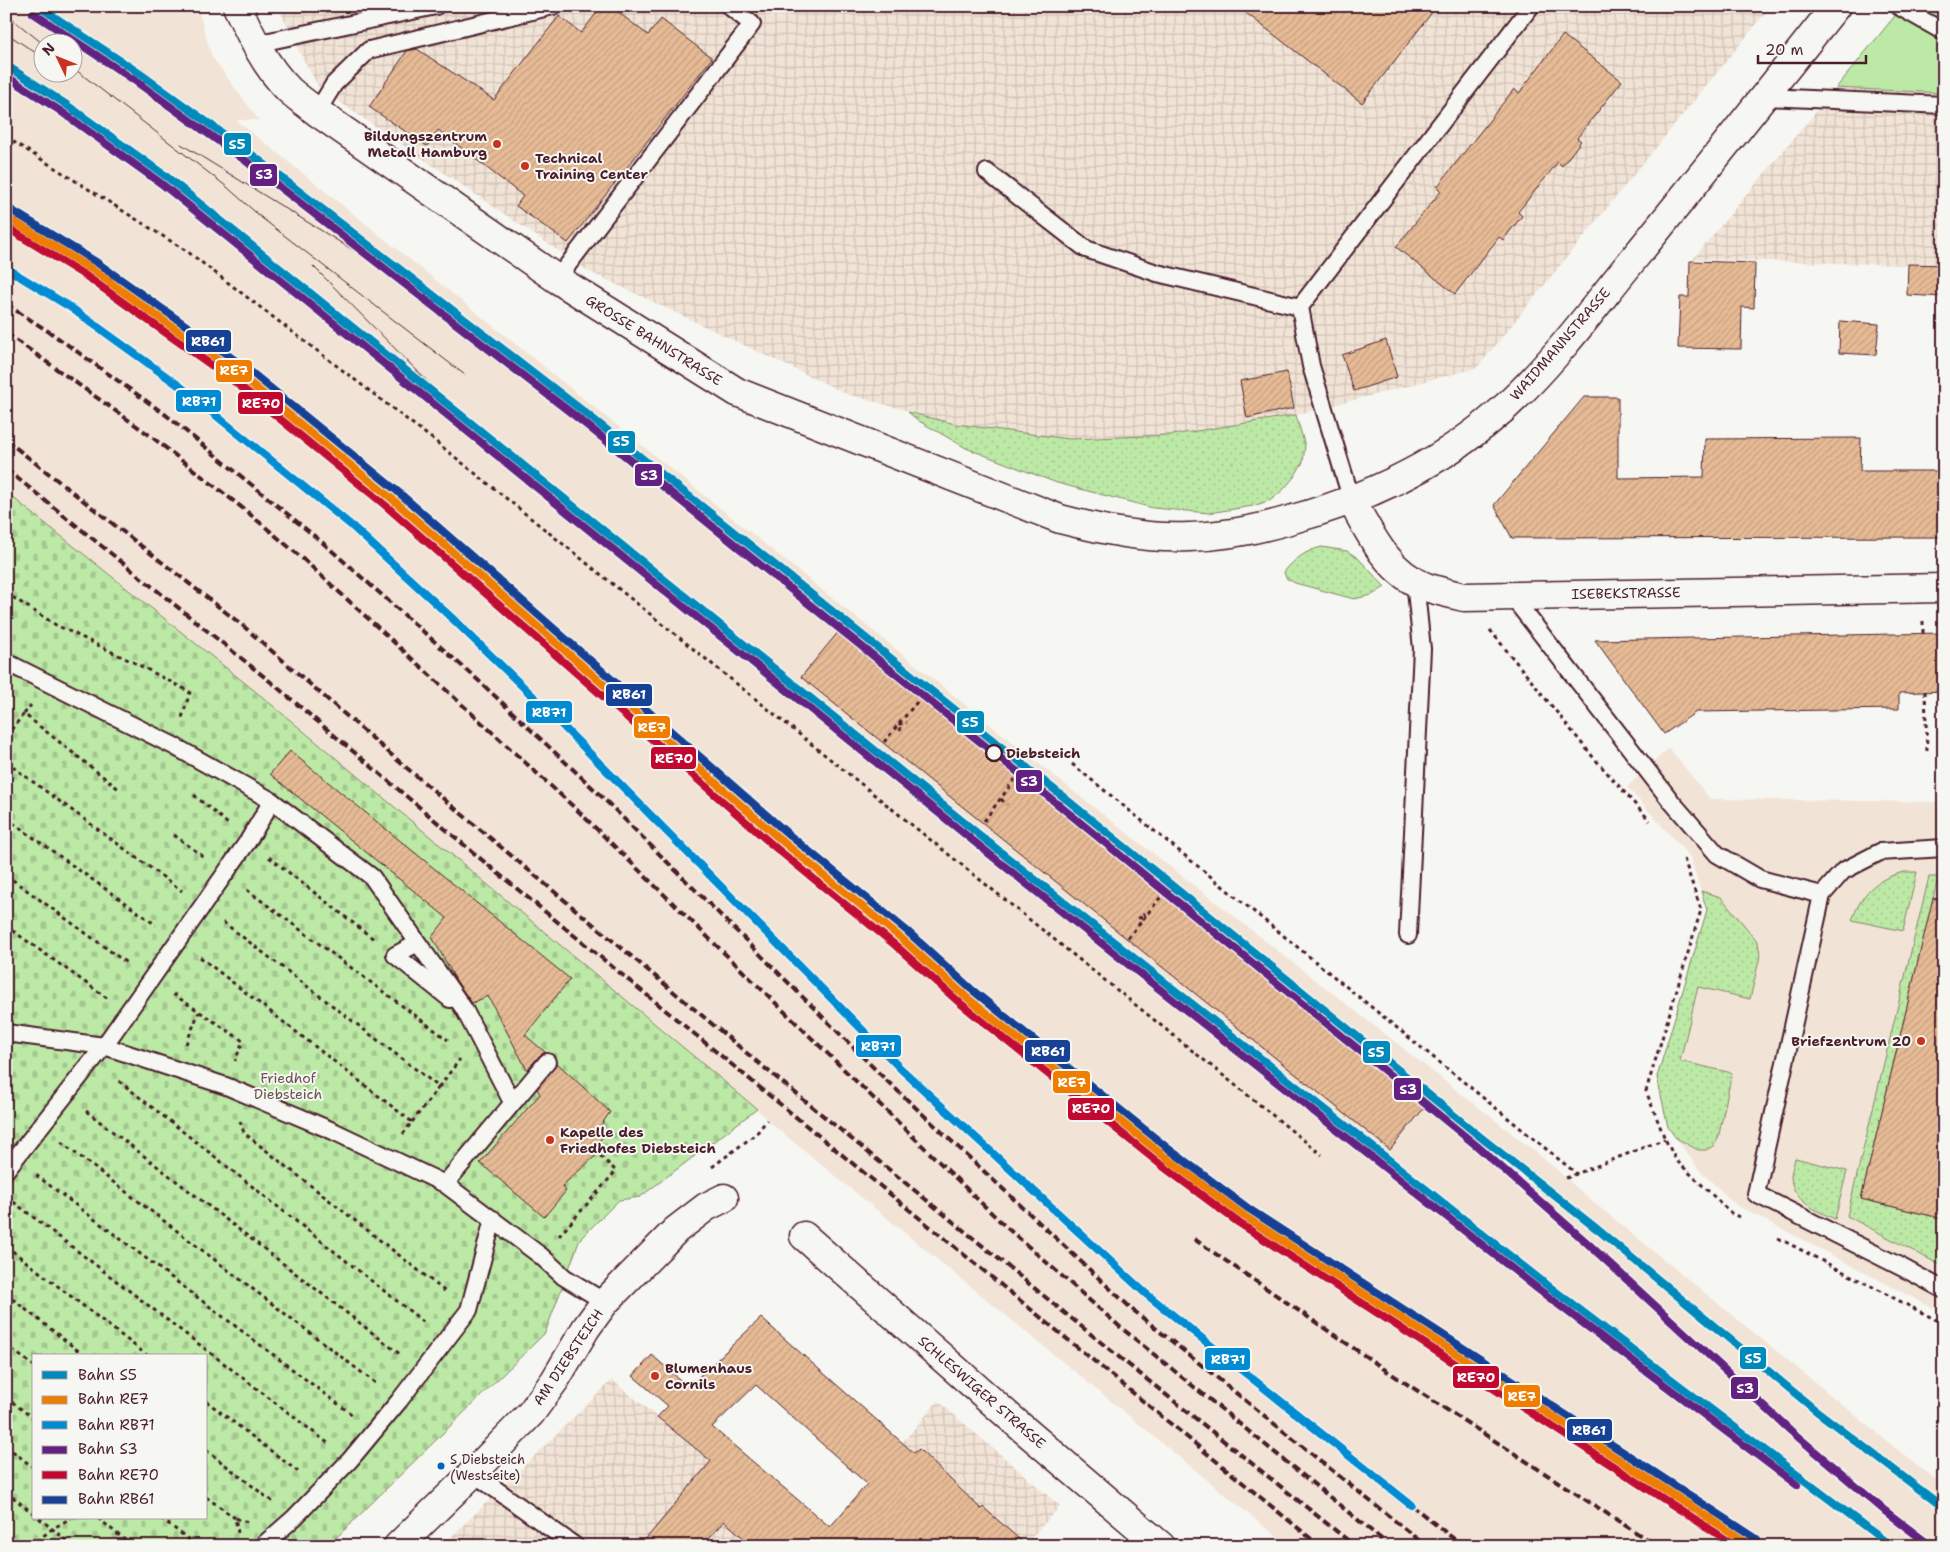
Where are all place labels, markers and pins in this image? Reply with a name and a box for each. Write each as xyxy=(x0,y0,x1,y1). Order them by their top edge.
place label: Bildungszentrum Metall Hamburg xyxy=(364,127,487,161)
marker: Bildungszentrum Metall Hamburg xyxy=(491,138,503,150)
place label: Technical Training Center xyxy=(535,149,648,183)
marker: Technical Training Center xyxy=(519,160,531,172)
marker: Diebsteich xyxy=(985,744,1003,762)
place label: Diebsteich xyxy=(1006,744,1080,762)
place label: Briefzentrum 20 xyxy=(1791,1032,1911,1050)
marker: Briefzentrum 20 xyxy=(1915,1035,1927,1047)
place label: Kapelle des Friedhofes Diebsteich xyxy=(560,1123,716,1157)
marker: Kapelle des Friedhofes Diebsteich xyxy=(544,1134,556,1146)
place label: Blumenhaus Cornils xyxy=(665,1359,752,1393)
marker: Blumenhaus Cornils xyxy=(649,1370,661,1382)
place label: S Diebsteich (Westseite) xyxy=(450,1451,525,1484)
marker: S Diebsteich (Westseite) xyxy=(436,1461,446,1471)

